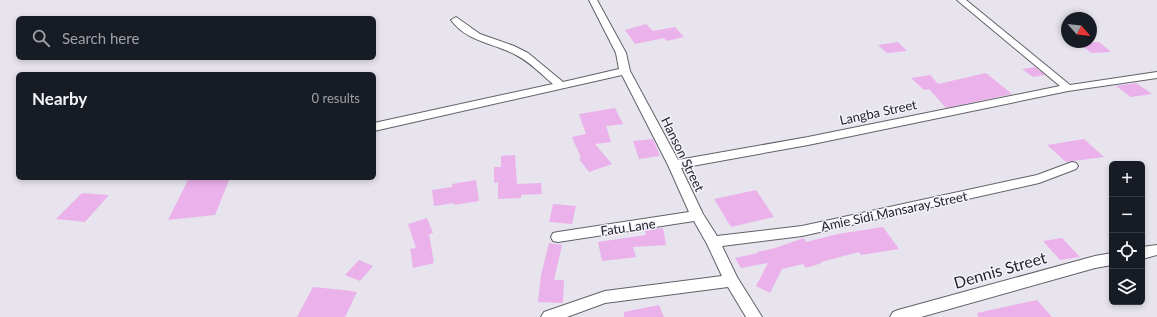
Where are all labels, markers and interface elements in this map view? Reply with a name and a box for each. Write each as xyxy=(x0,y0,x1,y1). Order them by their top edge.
north arrow xyxy=(1061,12,1097,48)
search box xyxy=(16,16,376,60)
icon: search xyxy=(30,27,52,49)
text: Search here xyxy=(62,29,139,47)
text: Nearby xyxy=(32,88,87,109)
text: 0 results xyxy=(312,90,360,106)
street label: Langba Street xyxy=(838,96,918,128)
street label: Hanson Street xyxy=(658,114,708,194)
map controls xyxy=(1109,161,1145,305)
button: + xyxy=(1109,161,1145,197)
street label: Amie Sidi Mansaray Street xyxy=(819,188,969,234)
button: − xyxy=(1109,197,1145,233)
street label: Fatu Lane xyxy=(600,215,657,239)
button: locate xyxy=(1109,233,1145,269)
street label: Dennis Street xyxy=(951,247,1049,292)
button: layers xyxy=(1109,269,1145,305)

